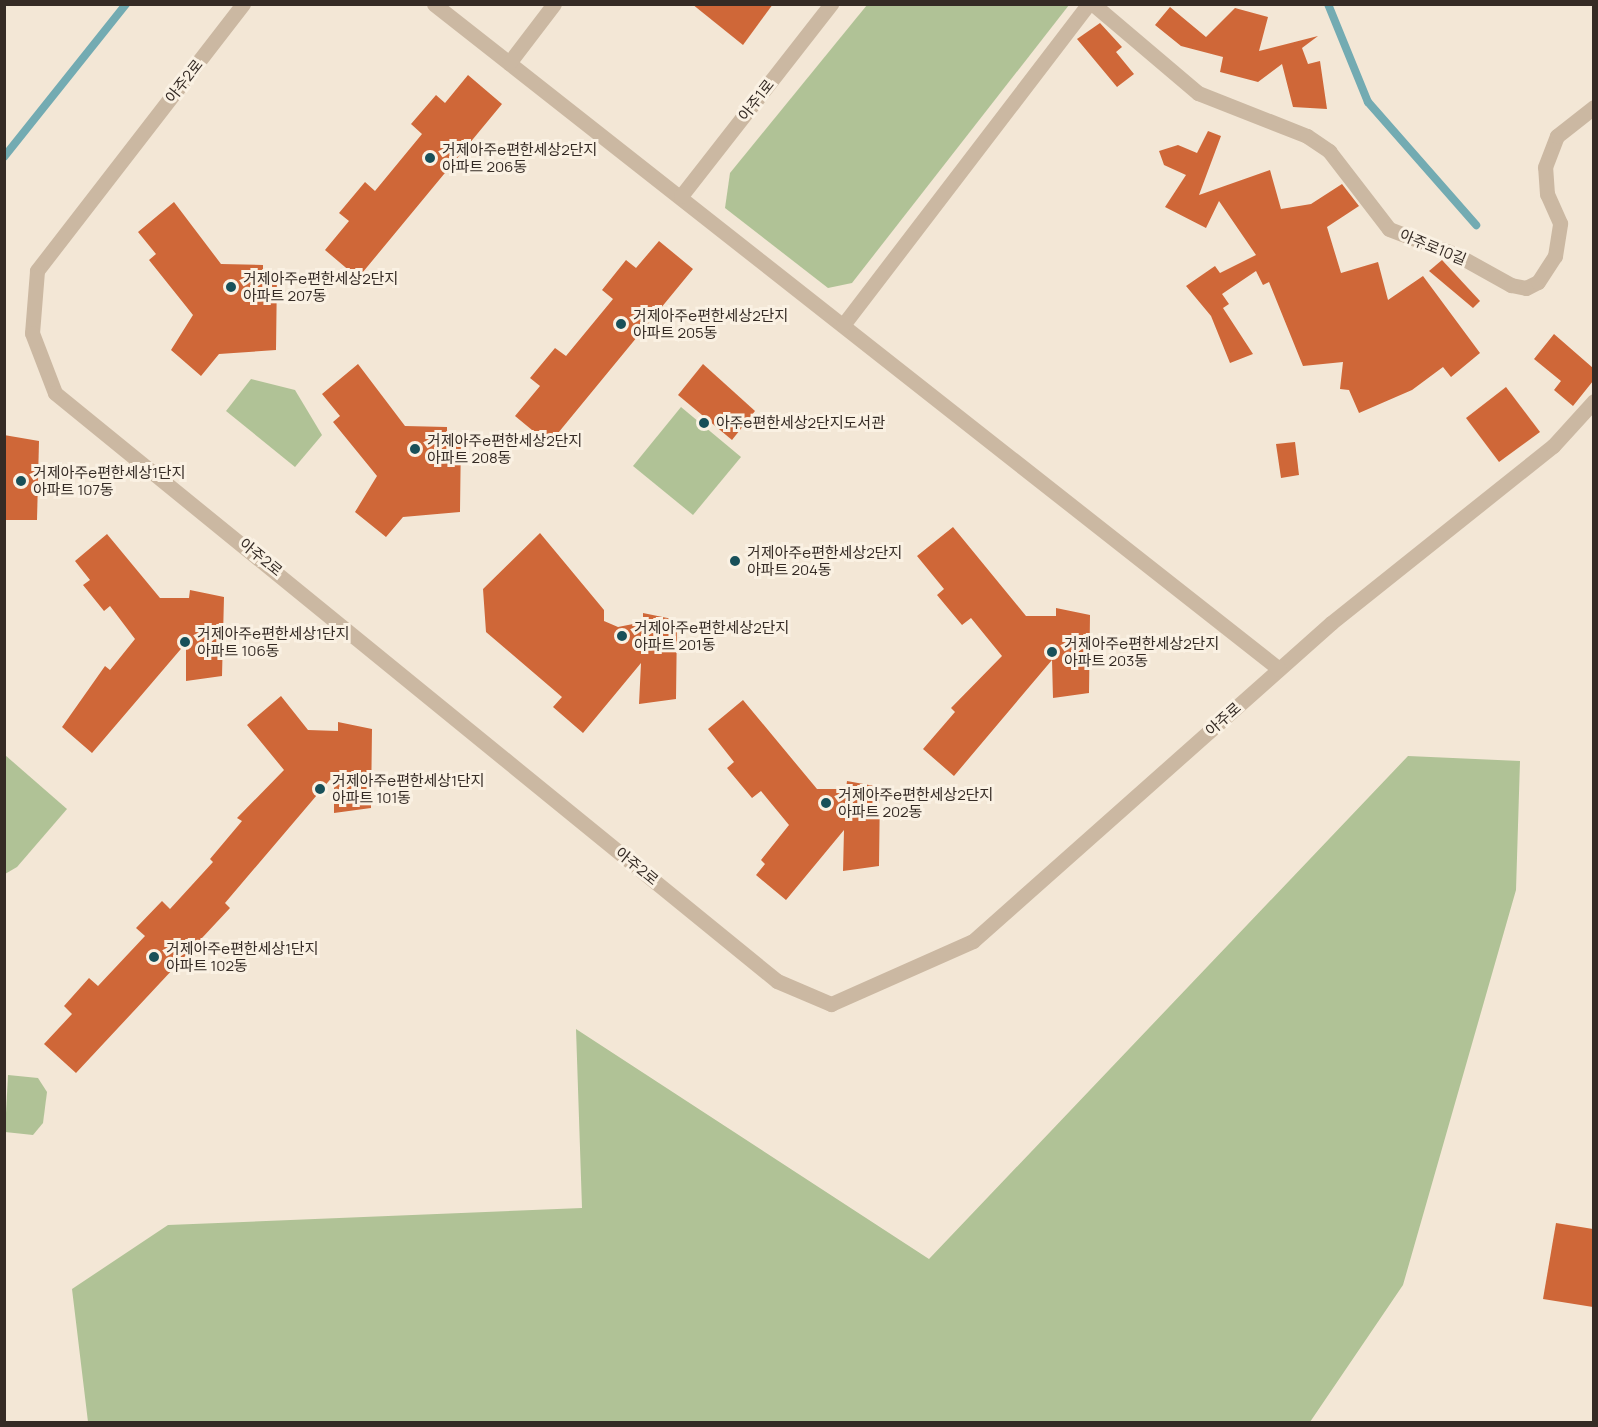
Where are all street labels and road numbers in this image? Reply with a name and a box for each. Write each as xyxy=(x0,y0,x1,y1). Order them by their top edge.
street label: 아주2로 xyxy=(162,56,206,106)
street label: 아주1로 xyxy=(734,76,778,124)
street label: 아주로10길 xyxy=(1397,226,1469,268)
street label: 아주2로 xyxy=(236,534,286,580)
street label: 아주로 xyxy=(1202,698,1244,740)
street label: 아주2로 xyxy=(612,843,662,889)

